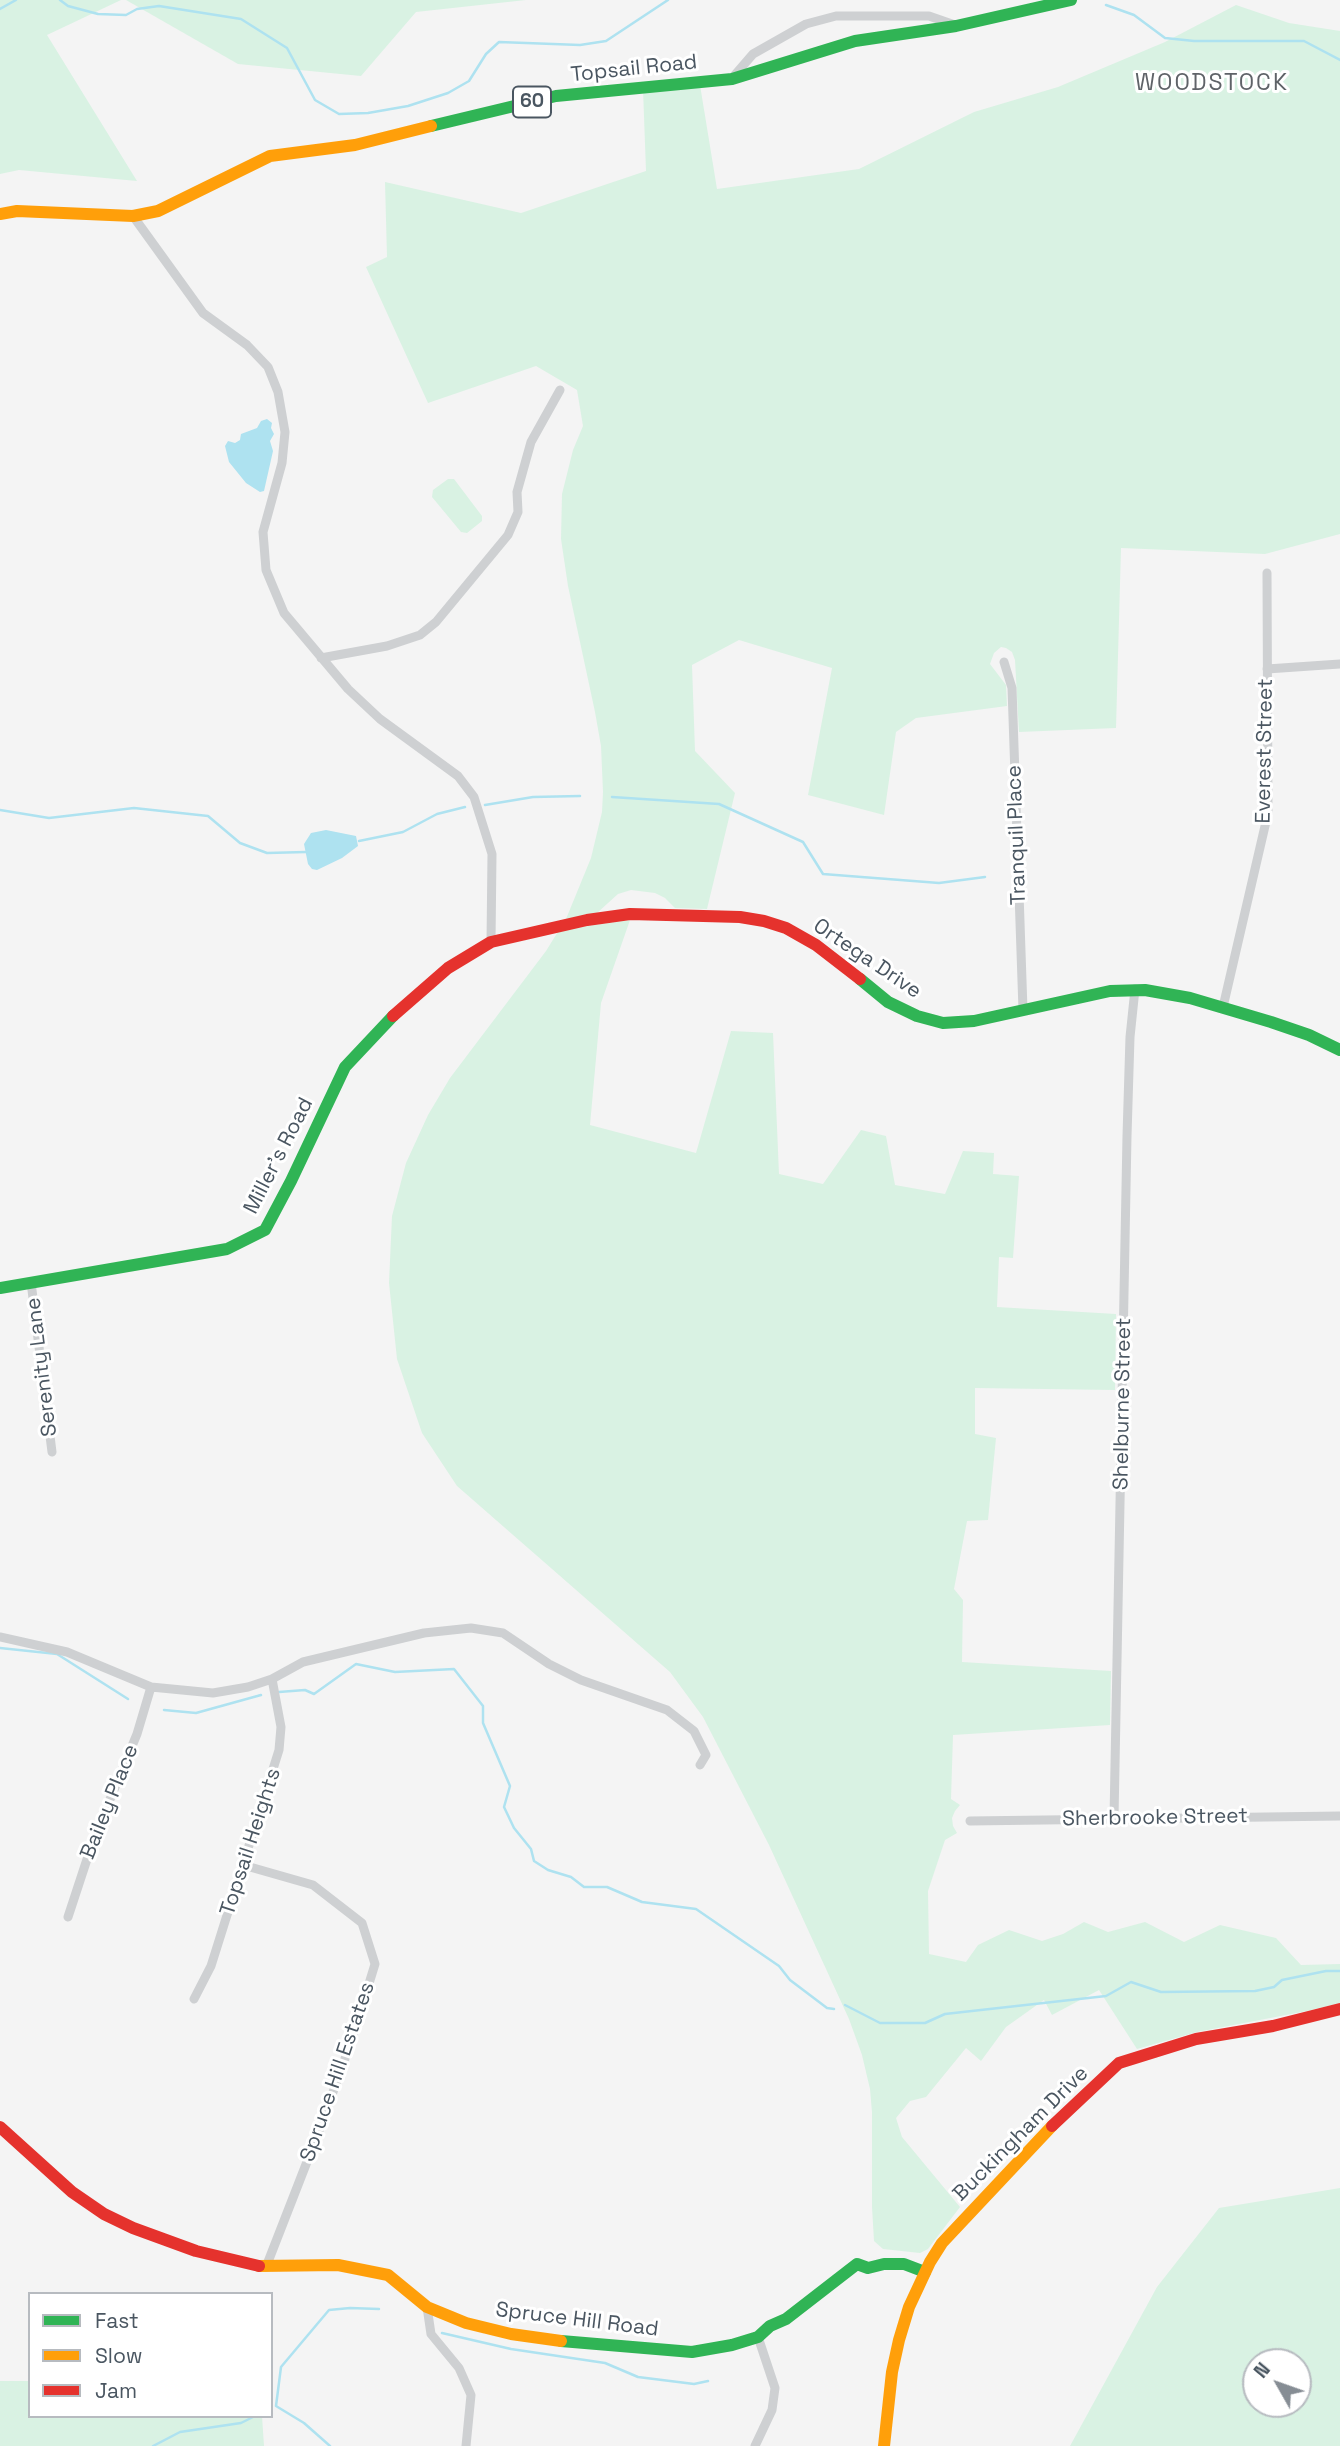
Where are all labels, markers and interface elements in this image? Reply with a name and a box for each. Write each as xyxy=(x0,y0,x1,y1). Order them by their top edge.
street label: Topsail Road xyxy=(570,50,698,88)
district label: WOODSTOCK xyxy=(1136,70,1288,98)
road number: 60 xyxy=(513,86,551,118)
street label: Everest Street xyxy=(1251,678,1279,824)
street label: Tranquil Place xyxy=(1002,765,1032,905)
street label: Ortega Drive xyxy=(808,914,926,1004)
street label: Miller's Road xyxy=(239,1094,319,1218)
street label: Serenity Lane xyxy=(21,1296,63,1438)
street label: Shelburne Street xyxy=(1109,1318,1137,1490)
street label: Bailey Place xyxy=(76,1741,144,1863)
street label: Topsail Heights xyxy=(215,1765,287,1919)
street label: Sherbrooke Street xyxy=(1062,1804,1248,1832)
street label: Spruce Hill Estates xyxy=(295,1979,381,2165)
street label: Buckingham Drive xyxy=(948,2061,1094,2207)
legend xyxy=(28,2292,273,2418)
street label: Spruce Hill Road xyxy=(494,2298,660,2342)
text: Fast xyxy=(95,2307,139,2334)
text: Slow xyxy=(95,2342,143,2369)
north arrow xyxy=(1242,2348,1312,2418)
text: N xyxy=(1248,2358,1276,2383)
text: Jam xyxy=(95,2377,137,2404)

